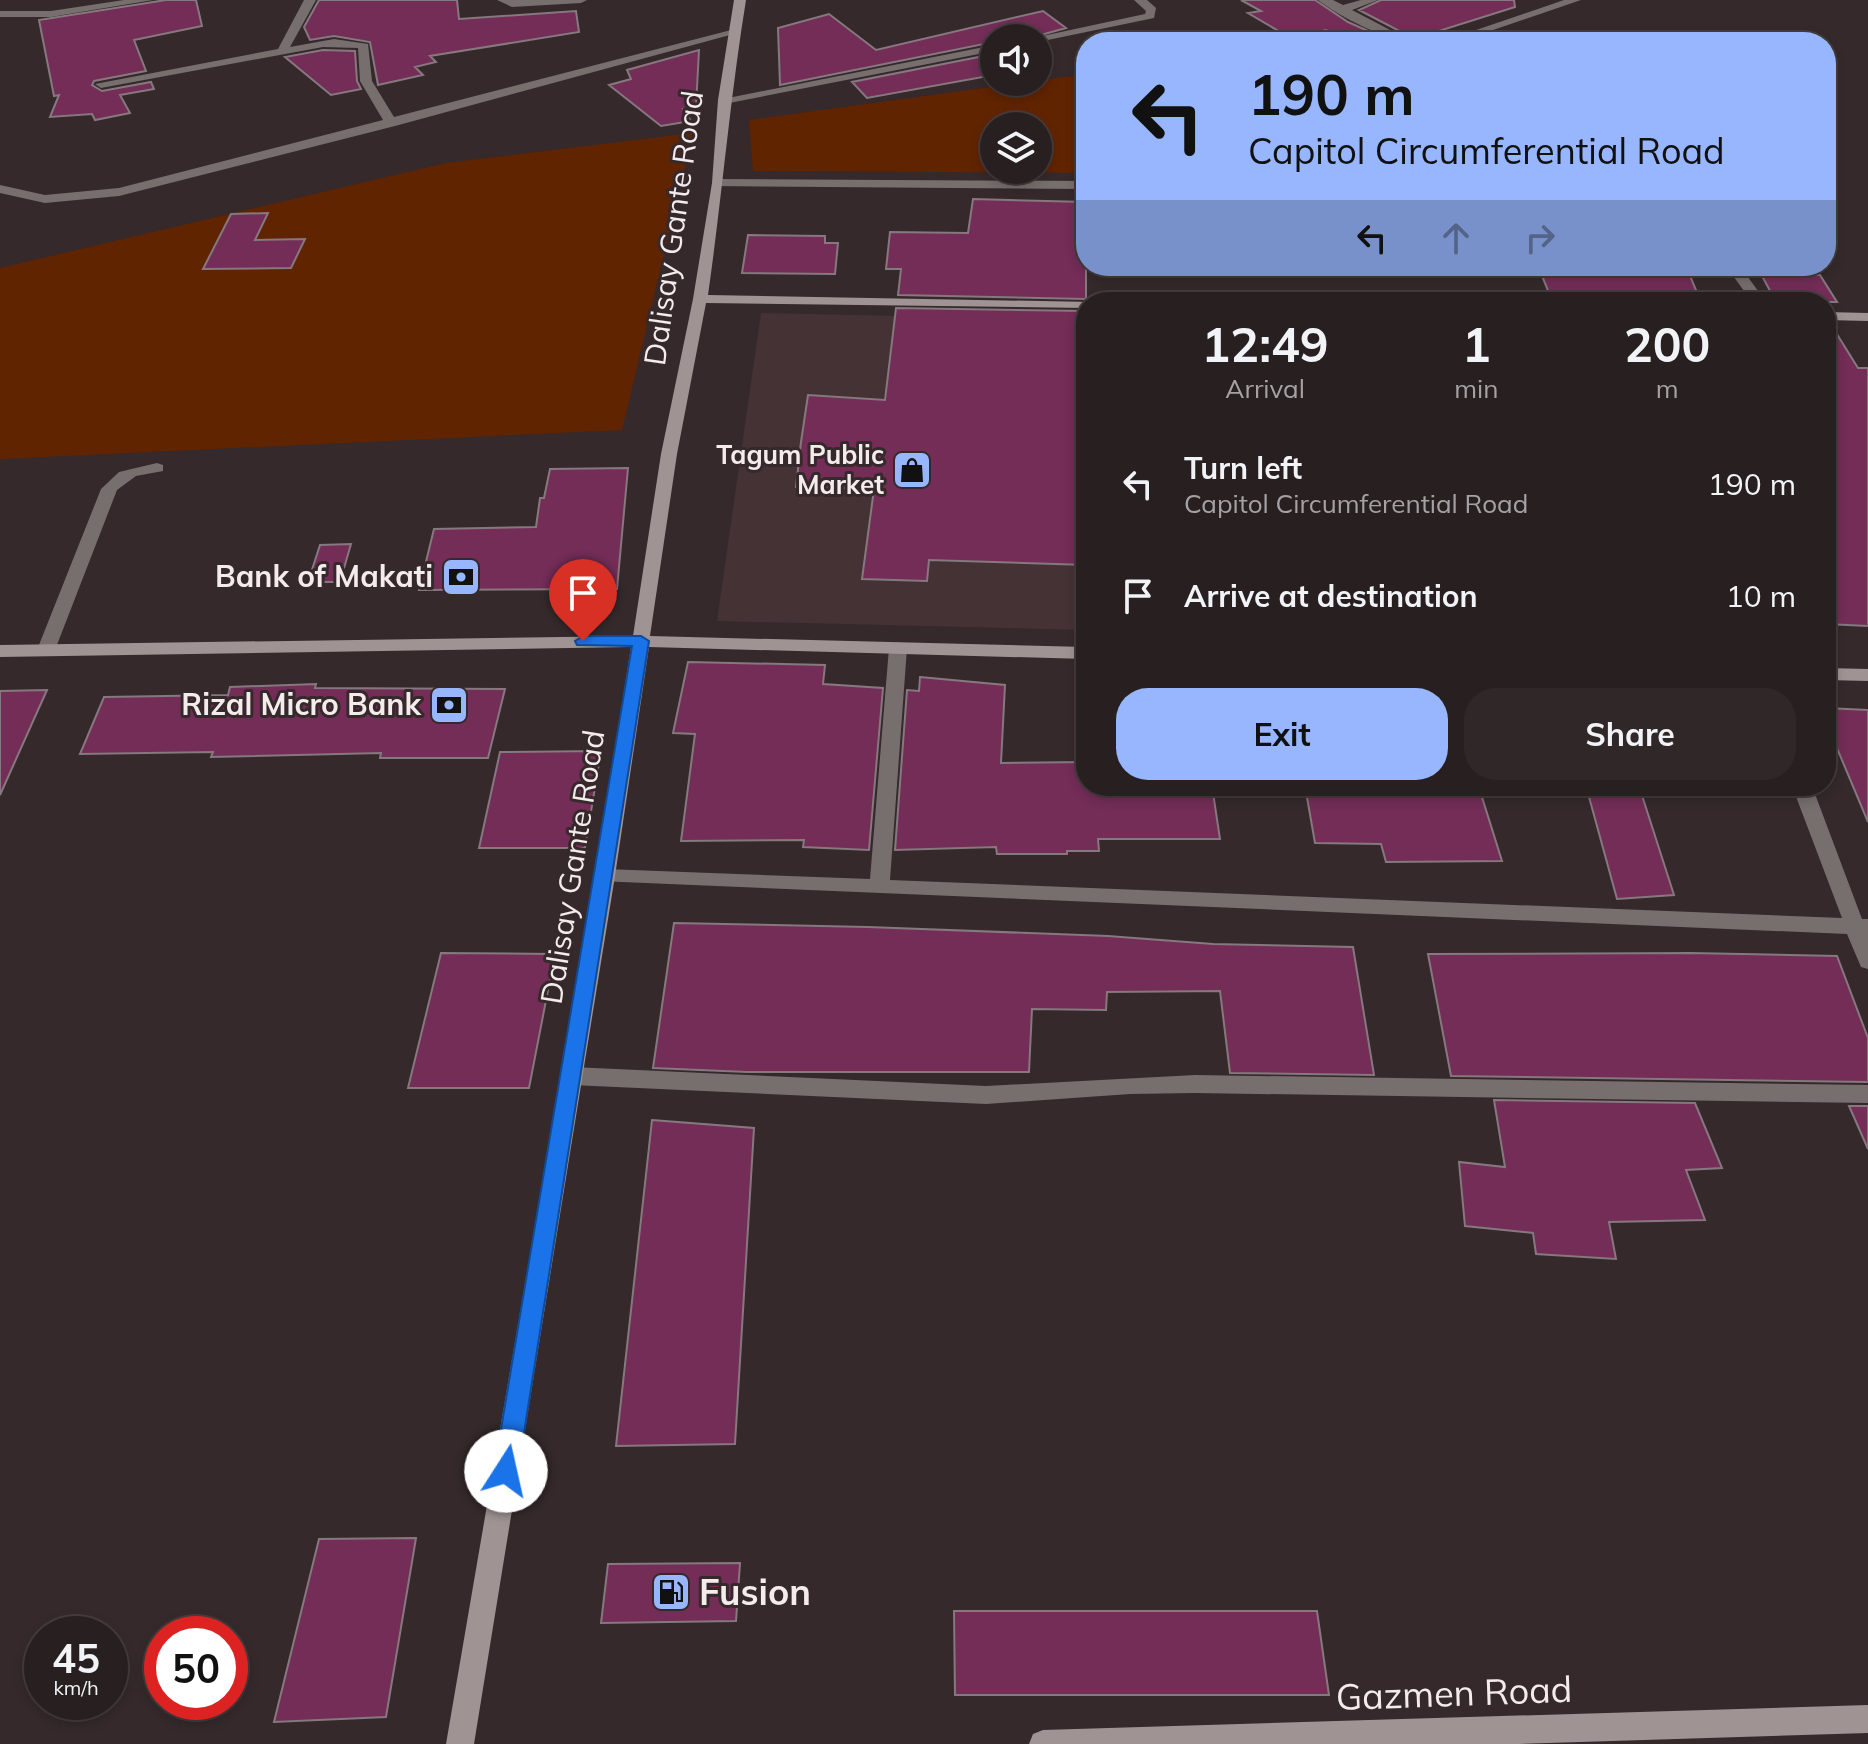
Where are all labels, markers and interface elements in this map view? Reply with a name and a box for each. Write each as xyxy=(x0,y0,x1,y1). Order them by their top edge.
map controls xyxy=(980,24,1052,184)
button: sound xyxy=(980,24,1052,96)
text: 190 m xyxy=(1248,59,1415,129)
icon: left xyxy=(1116,64,1220,168)
street label: Dalisay Gante Road xyxy=(635,88,711,368)
button: layers xyxy=(980,112,1052,184)
text: Capitol Circumferential Road xyxy=(1248,128,1725,173)
icon: left xyxy=(1350,216,1394,260)
icon: ahead xyxy=(1434,216,1478,260)
icon: right xyxy=(1518,216,1562,260)
text: 12:49 xyxy=(1202,314,1329,374)
text: 1 xyxy=(1462,314,1491,374)
text: 200 xyxy=(1624,314,1710,374)
text: Arrival xyxy=(1225,372,1305,405)
text: min xyxy=(1454,372,1498,405)
text: m xyxy=(1656,372,1679,405)
place label: Tagum Public Market xyxy=(716,438,884,501)
shop icon: Tagum Public Market xyxy=(891,449,933,491)
text: Turn left xyxy=(1184,449,1302,487)
icon: left xyxy=(1116,462,1160,506)
text: 190 m xyxy=(1708,465,1796,503)
text: Capitol Circumferential Road xyxy=(1184,487,1528,520)
bank icon: Bank of Makati xyxy=(440,556,482,598)
place label: Bank of Makati xyxy=(215,557,433,595)
pin xyxy=(549,559,617,641)
icon: arrive xyxy=(561,571,605,615)
icon: arrive xyxy=(1116,574,1160,618)
text: Arrive at destination xyxy=(1184,577,1478,615)
text: 10 m xyxy=(1726,577,1796,615)
bank icon: Rizal Micro Bank xyxy=(428,684,470,726)
place label: Rizal Micro Bank xyxy=(181,685,422,723)
button: Exit xyxy=(1116,688,1448,780)
button: Share xyxy=(1464,688,1796,780)
street label: Dalisay Gante Road xyxy=(532,727,612,1006)
position arrow xyxy=(464,1429,548,1513)
place label: Fusion xyxy=(699,1569,811,1614)
fuel station icon: Fusion xyxy=(650,1571,692,1613)
speed limit sign: 50 xyxy=(144,1616,248,1720)
text: 45 xyxy=(52,1633,100,1683)
street label: Gazmen Road xyxy=(1335,1666,1573,1719)
text: km/h xyxy=(53,1675,99,1700)

